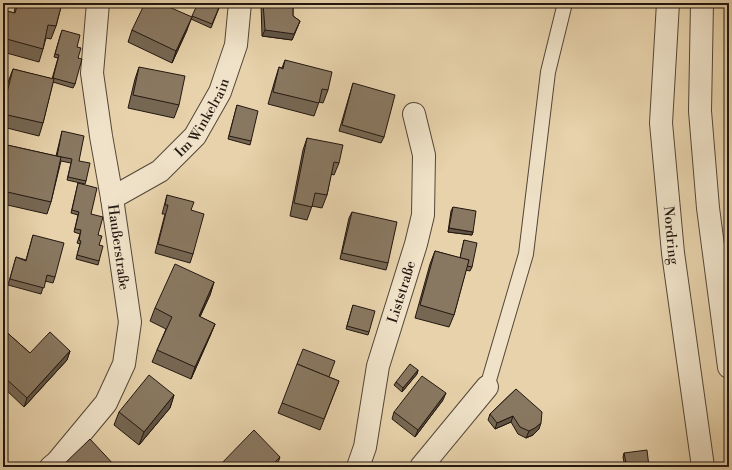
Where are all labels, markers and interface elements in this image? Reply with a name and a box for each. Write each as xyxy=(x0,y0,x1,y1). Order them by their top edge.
street label: Im Winkelrain xyxy=(171,76,234,161)
street label: Haußerstraße xyxy=(103,203,133,291)
street label: Nordring xyxy=(659,205,683,267)
street label: Liststraße xyxy=(384,259,420,325)

